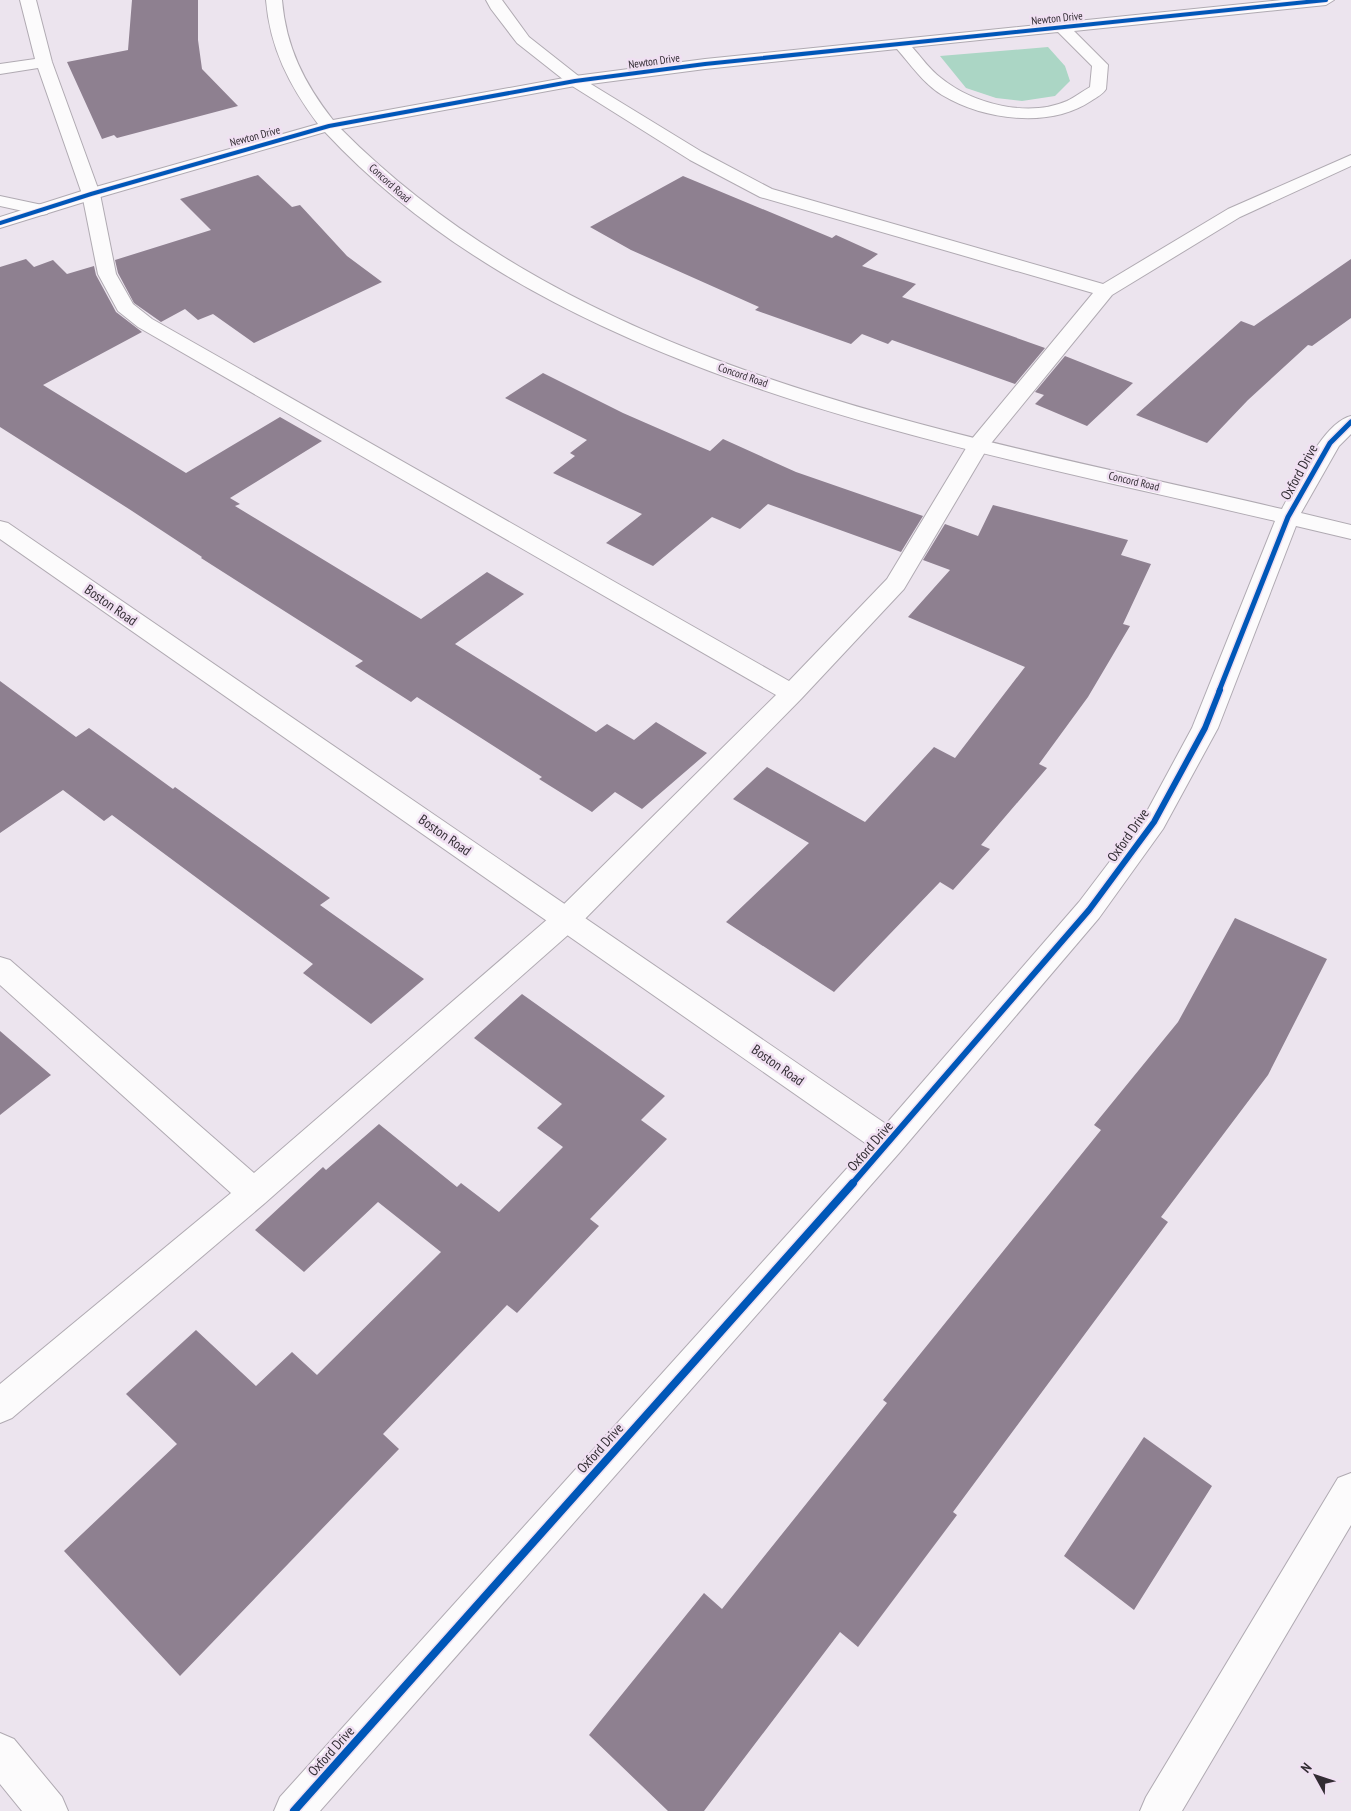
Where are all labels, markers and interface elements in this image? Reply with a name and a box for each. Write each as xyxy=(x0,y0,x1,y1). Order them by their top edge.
street label: Newton Drive xyxy=(1031,8,1084,28)
street label: Newton Drive xyxy=(627,50,681,72)
street label: Newton Drive xyxy=(228,122,282,149)
street label: Concord Road xyxy=(366,161,414,206)
street label: Concord Road xyxy=(716,360,770,390)
street label: Oxford Drive xyxy=(1276,441,1322,503)
street label: Concord Road xyxy=(1107,468,1161,494)
street label: Boston Road xyxy=(81,580,141,630)
street label: Oxford Drive xyxy=(1103,805,1153,865)
street label: Boston Road xyxy=(415,810,475,860)
street label: Boston Road xyxy=(748,1040,808,1090)
street label: Oxford Drive xyxy=(843,1117,897,1175)
street label: Oxford Drive xyxy=(573,1419,627,1477)
street label: Oxford Drive xyxy=(304,1722,358,1780)
north arrow xyxy=(1291,1751,1341,1801)
text: N xyxy=(1297,1759,1315,1776)

